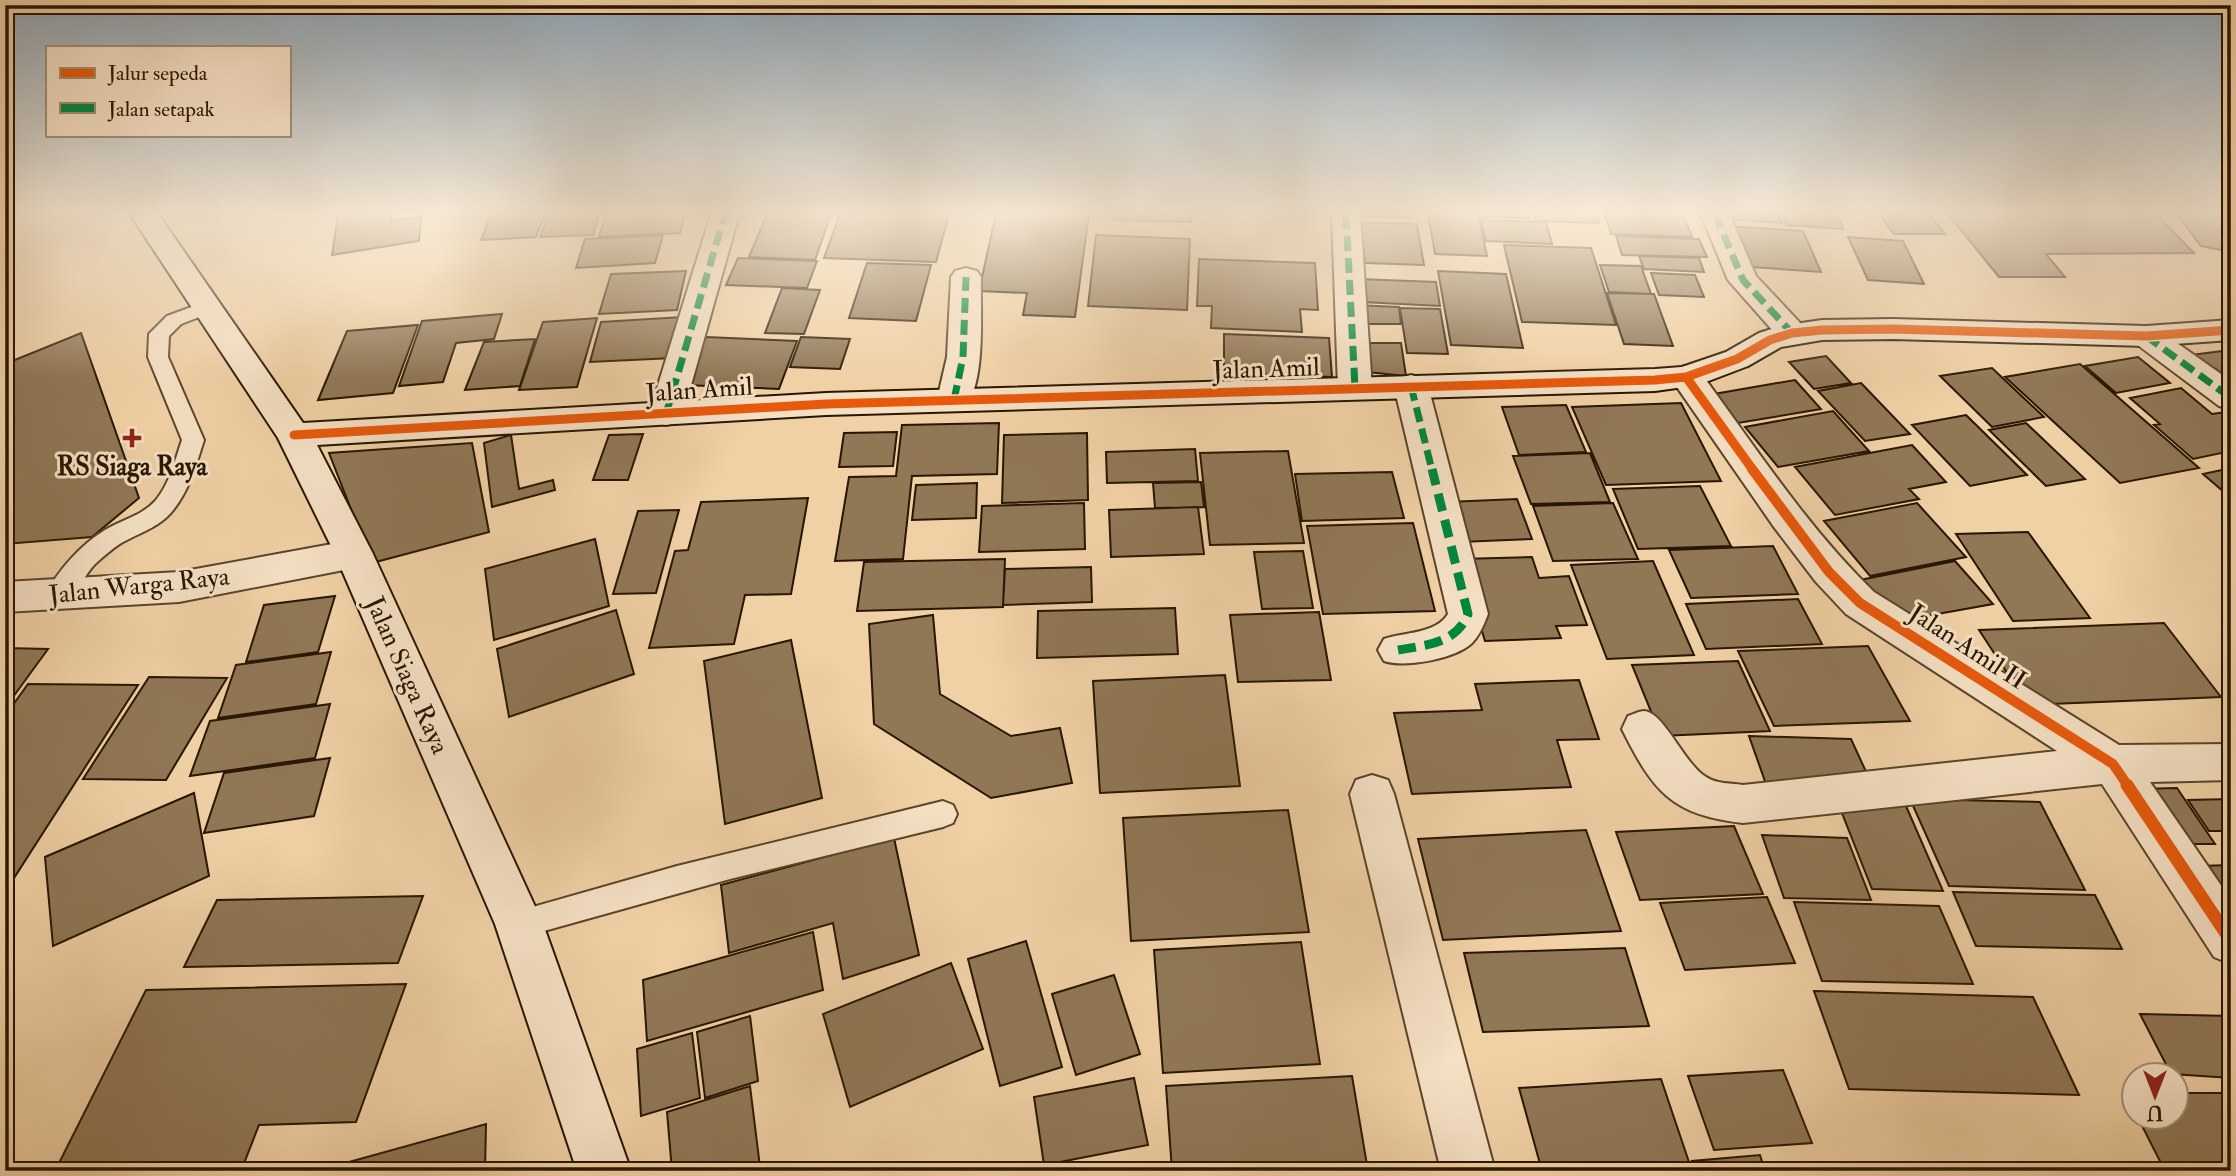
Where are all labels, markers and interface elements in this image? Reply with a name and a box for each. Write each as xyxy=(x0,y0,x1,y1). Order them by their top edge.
legend xyxy=(46,46,290,136)
text: Jalur sepeda xyxy=(107,60,208,87)
text: Jalan setapak xyxy=(107,96,215,123)
street label: Jalan Amil xyxy=(1211,351,1320,387)
street label: Jalan Amil xyxy=(644,370,754,410)
marker: RS Siaga Raya xyxy=(122,428,142,448)
place label: RS Siaga Raya xyxy=(57,451,209,484)
street label: Jalan Warga Raya xyxy=(46,561,231,611)
street label: Jalan Siaga Raya xyxy=(358,591,456,759)
street label: Jalan Amil II xyxy=(1902,596,2032,697)
north arrow xyxy=(2120,1060,2190,1130)
text: U xyxy=(2147,1100,2163,1124)

